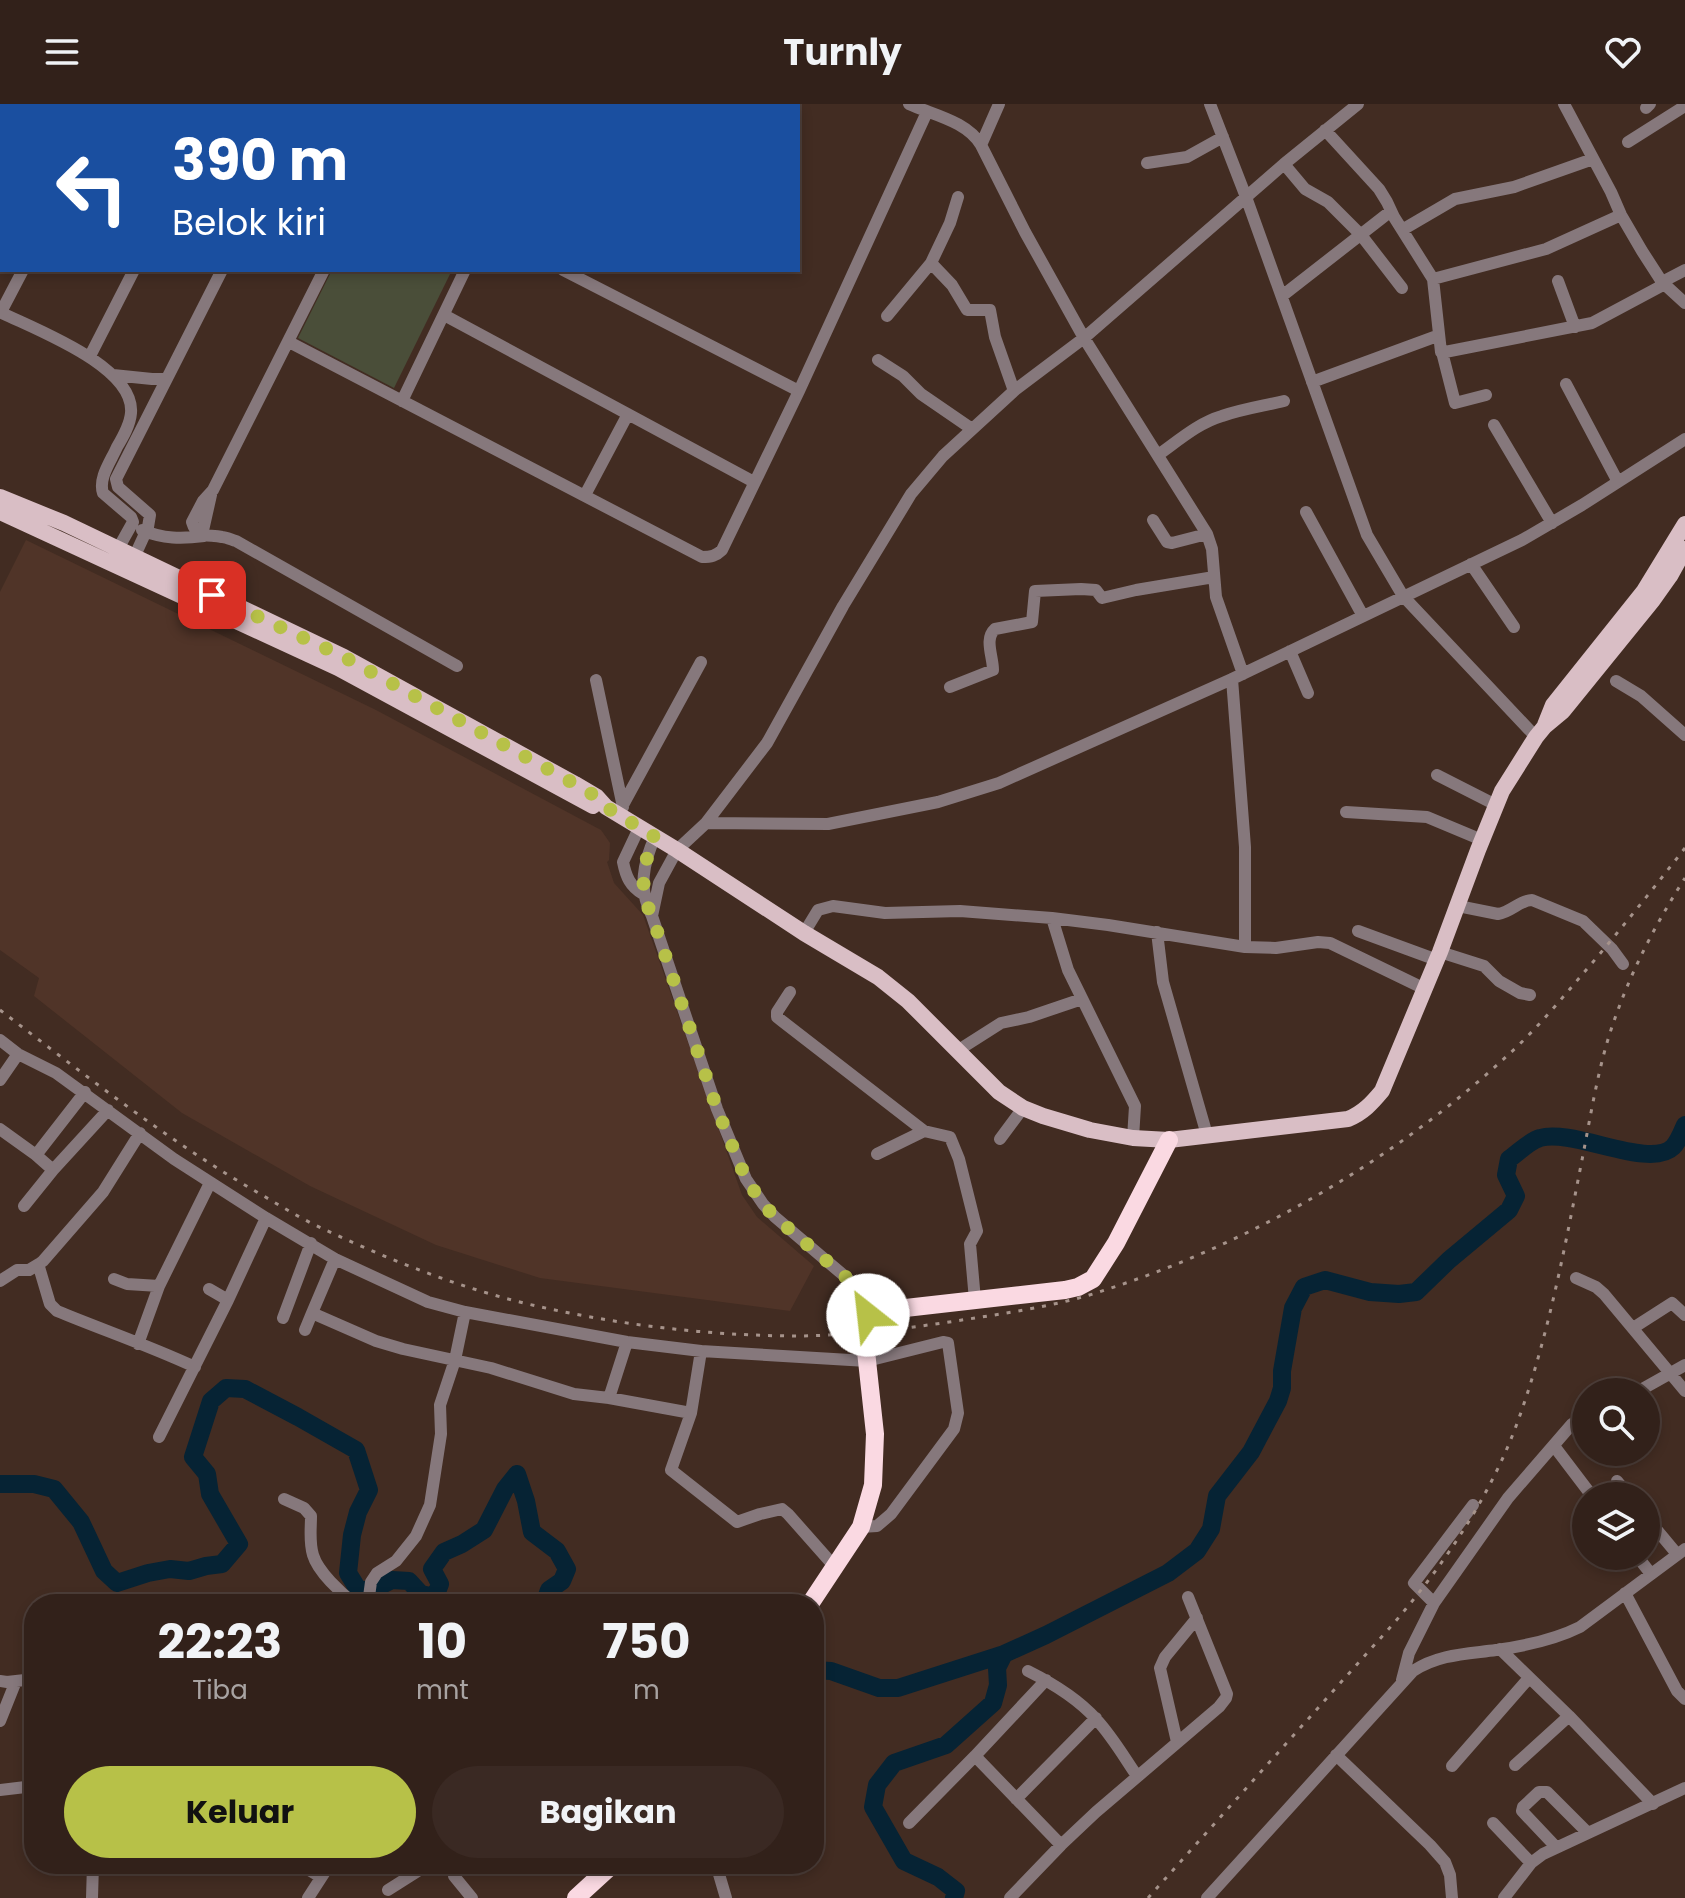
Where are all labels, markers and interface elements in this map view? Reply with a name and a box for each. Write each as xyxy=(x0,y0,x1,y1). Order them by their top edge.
text: Turnly xyxy=(783,27,902,78)
icon: menu xyxy=(40,30,84,74)
icon: heart xyxy=(1601,30,1645,74)
text: 390 m xyxy=(172,121,348,200)
icon: left xyxy=(40,136,144,240)
text: Belok kiri xyxy=(172,197,326,248)
pin xyxy=(178,561,246,629)
icon: arrive xyxy=(190,573,234,617)
position arrow xyxy=(826,1273,910,1357)
map controls xyxy=(1572,1378,1660,1570)
button: search xyxy=(1572,1378,1660,1466)
button: layers xyxy=(1572,1482,1660,1570)
text: 22:23 xyxy=(158,1608,282,1675)
text: 10 xyxy=(418,1608,467,1675)
text: 750 xyxy=(602,1608,690,1675)
text: Tiba xyxy=(192,1672,248,1708)
text: mnt xyxy=(416,1672,469,1708)
text: m xyxy=(633,1672,660,1708)
button: Keluar xyxy=(64,1766,416,1858)
button: Bagikan xyxy=(432,1766,784,1858)

